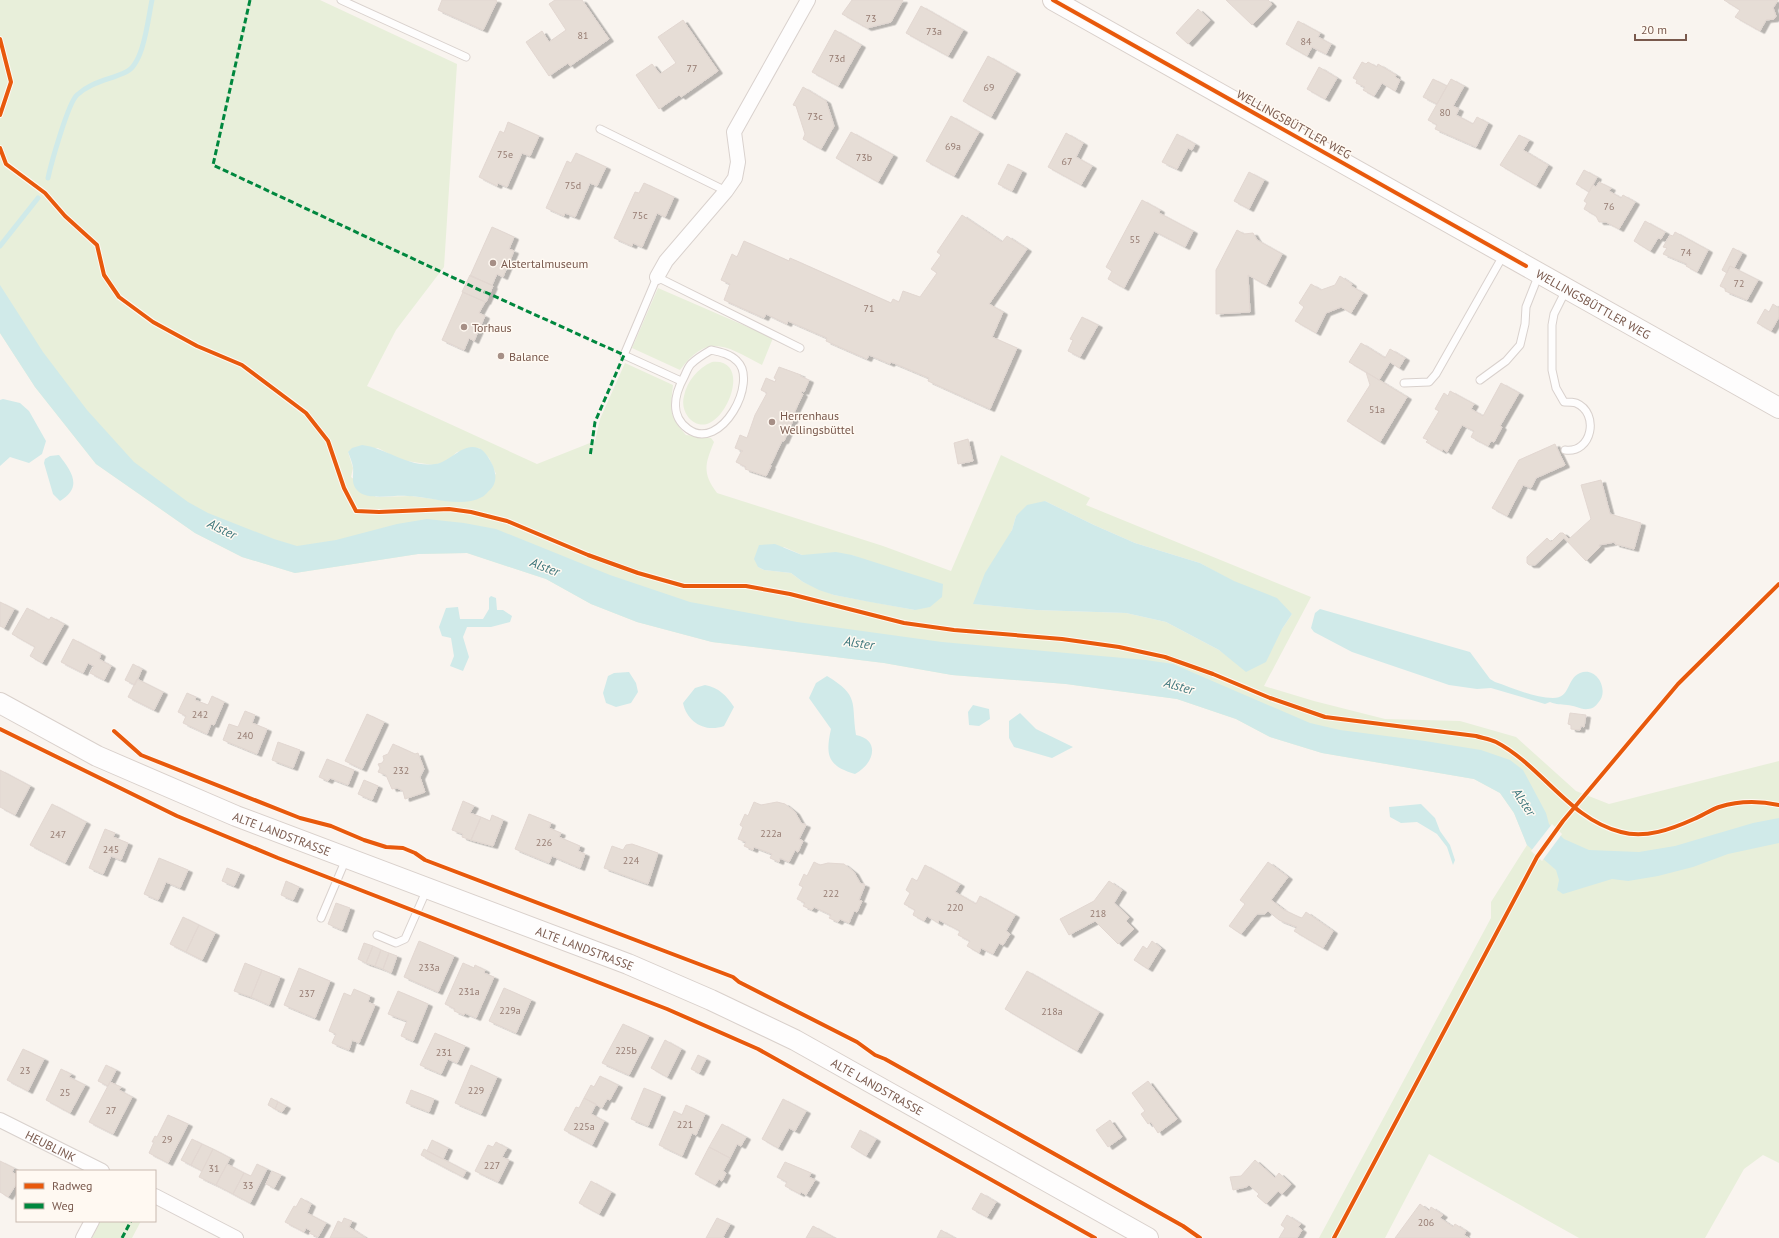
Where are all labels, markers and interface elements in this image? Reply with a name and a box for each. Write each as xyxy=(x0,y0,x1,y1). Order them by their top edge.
house number: 73 xyxy=(866,12,876,25)
scale bar xyxy=(1635,16,1686,42)
text: 20 m xyxy=(1641,22,1667,37)
house number: 73a xyxy=(926,25,942,38)
house number: 81 xyxy=(578,29,588,42)
house number: 84 xyxy=(1301,35,1312,48)
house number: 73d xyxy=(829,52,845,65)
house number: 77 xyxy=(687,62,697,75)
house number: 69 xyxy=(984,81,994,94)
street label: WELLINGSBÜTTLER WEG xyxy=(1234,86,1354,162)
house number: 80 xyxy=(1440,106,1451,119)
house number: 73c xyxy=(807,110,823,123)
house number: 69a xyxy=(945,140,961,153)
house number: 75e xyxy=(497,148,513,161)
house number: 73b xyxy=(856,151,872,164)
house number: 67 xyxy=(1062,155,1072,168)
house number: 75d xyxy=(565,179,581,192)
house number: 76 xyxy=(1604,200,1614,213)
house number: 75c xyxy=(632,209,648,222)
house number: 55 xyxy=(1130,233,1140,246)
house number: 74 xyxy=(1681,246,1692,259)
place label: Alstertalmuseum xyxy=(501,256,588,271)
marker: Alstertalmuseum xyxy=(488,258,498,268)
street label: WELLINGSBÜTTLER WEG xyxy=(1534,266,1653,342)
house number: 72 xyxy=(1734,277,1744,290)
house number: 71 xyxy=(864,302,874,315)
place label: Torhaus xyxy=(472,320,512,335)
marker: Torhaus xyxy=(459,322,469,332)
place label: Balance xyxy=(509,349,549,364)
marker: Balance xyxy=(496,351,506,361)
house number: 51a xyxy=(1369,403,1385,416)
place label: Herrenhaus Wellingsbüttel xyxy=(780,408,855,437)
marker: Herrenhaus Wellingsbüttel xyxy=(767,417,777,427)
water label: Alster xyxy=(204,514,240,544)
water label: Alster xyxy=(527,553,563,581)
water label: Alster xyxy=(842,632,876,654)
water label: Alster xyxy=(1161,673,1197,699)
house number: 242 xyxy=(192,708,208,721)
house number: 240 xyxy=(237,729,254,742)
house number: 232 xyxy=(393,764,409,777)
water label: Alster xyxy=(1508,784,1540,820)
street label: ALTE LANDSTRASSE xyxy=(231,808,333,859)
house number: 222a xyxy=(760,827,782,840)
house number: 247 xyxy=(50,828,66,841)
house number: 226 xyxy=(536,836,552,849)
house number: 245 xyxy=(103,843,119,856)
house number: 224 xyxy=(623,854,640,867)
house number: 222 xyxy=(823,887,839,900)
house number: 220 xyxy=(947,901,964,914)
house number: 218 xyxy=(1090,907,1106,920)
street label: ALTE LANDSTRASSE xyxy=(534,922,636,973)
house number: 233a xyxy=(418,961,440,974)
house number: 231a xyxy=(458,985,480,998)
house number: 237 xyxy=(299,987,315,1000)
house number: 229a xyxy=(499,1004,521,1017)
house number: 218a xyxy=(1041,1005,1063,1018)
house number: 225b xyxy=(615,1044,637,1057)
house number: 231 xyxy=(436,1046,452,1059)
street label: ALTE LANDSTRASSE xyxy=(829,1054,926,1118)
house number: 23 xyxy=(20,1064,30,1077)
house number: 229 xyxy=(468,1084,484,1097)
house number: 25 xyxy=(60,1086,70,1099)
house number: 27 xyxy=(106,1104,116,1117)
house number: 221 xyxy=(677,1118,693,1131)
house number: 225a xyxy=(573,1120,595,1133)
street label: HEUBLINK xyxy=(23,1127,79,1164)
house number: 29 xyxy=(162,1133,172,1146)
house number: 227 xyxy=(484,1159,500,1172)
house number: 31 xyxy=(209,1162,219,1175)
legend xyxy=(16,1170,156,1222)
text: Radweg xyxy=(52,1178,93,1193)
house number: 33 xyxy=(243,1179,253,1192)
text: Weg xyxy=(52,1198,74,1213)
house number: 206 xyxy=(1418,1216,1434,1229)

